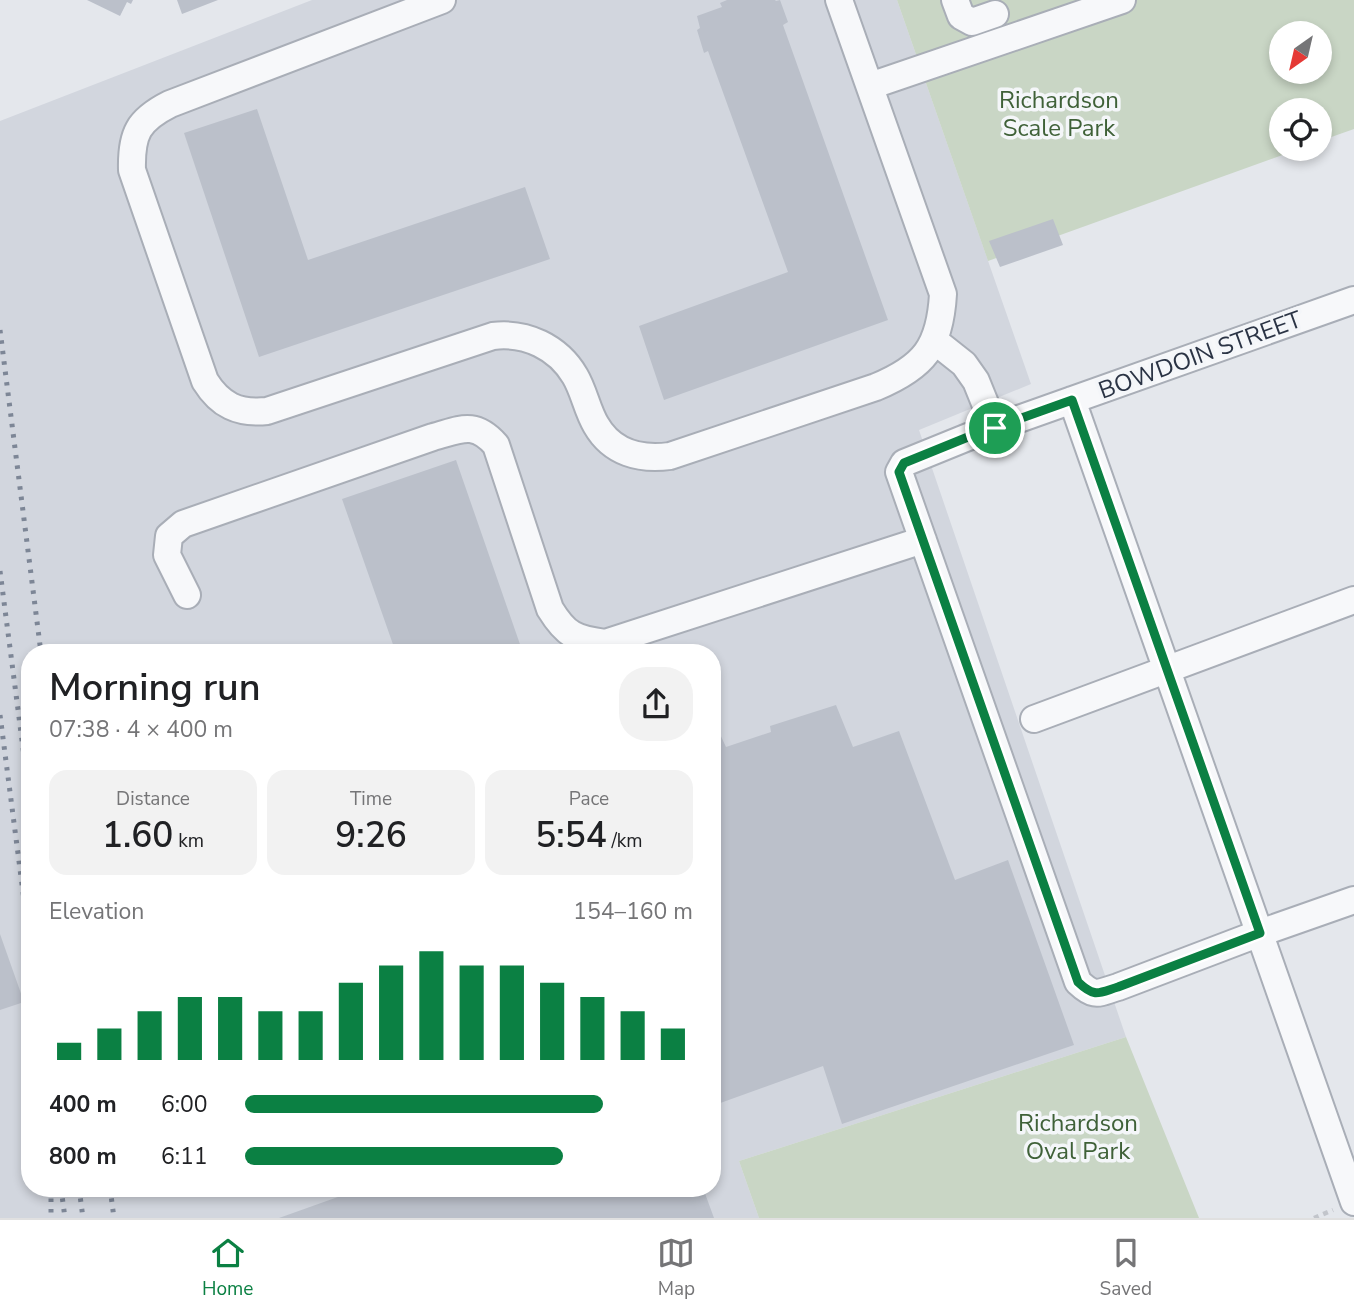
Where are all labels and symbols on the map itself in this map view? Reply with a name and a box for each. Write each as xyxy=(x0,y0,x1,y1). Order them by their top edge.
north arrow xyxy=(1269,21,1332,84)
park label: Richardson Scale Park xyxy=(999,84,1119,144)
street label: BOWDOIN STREET xyxy=(1094,303,1307,407)
pin xyxy=(965,398,1025,458)
park label: Richardson Oval Park xyxy=(1018,1107,1138,1167)

